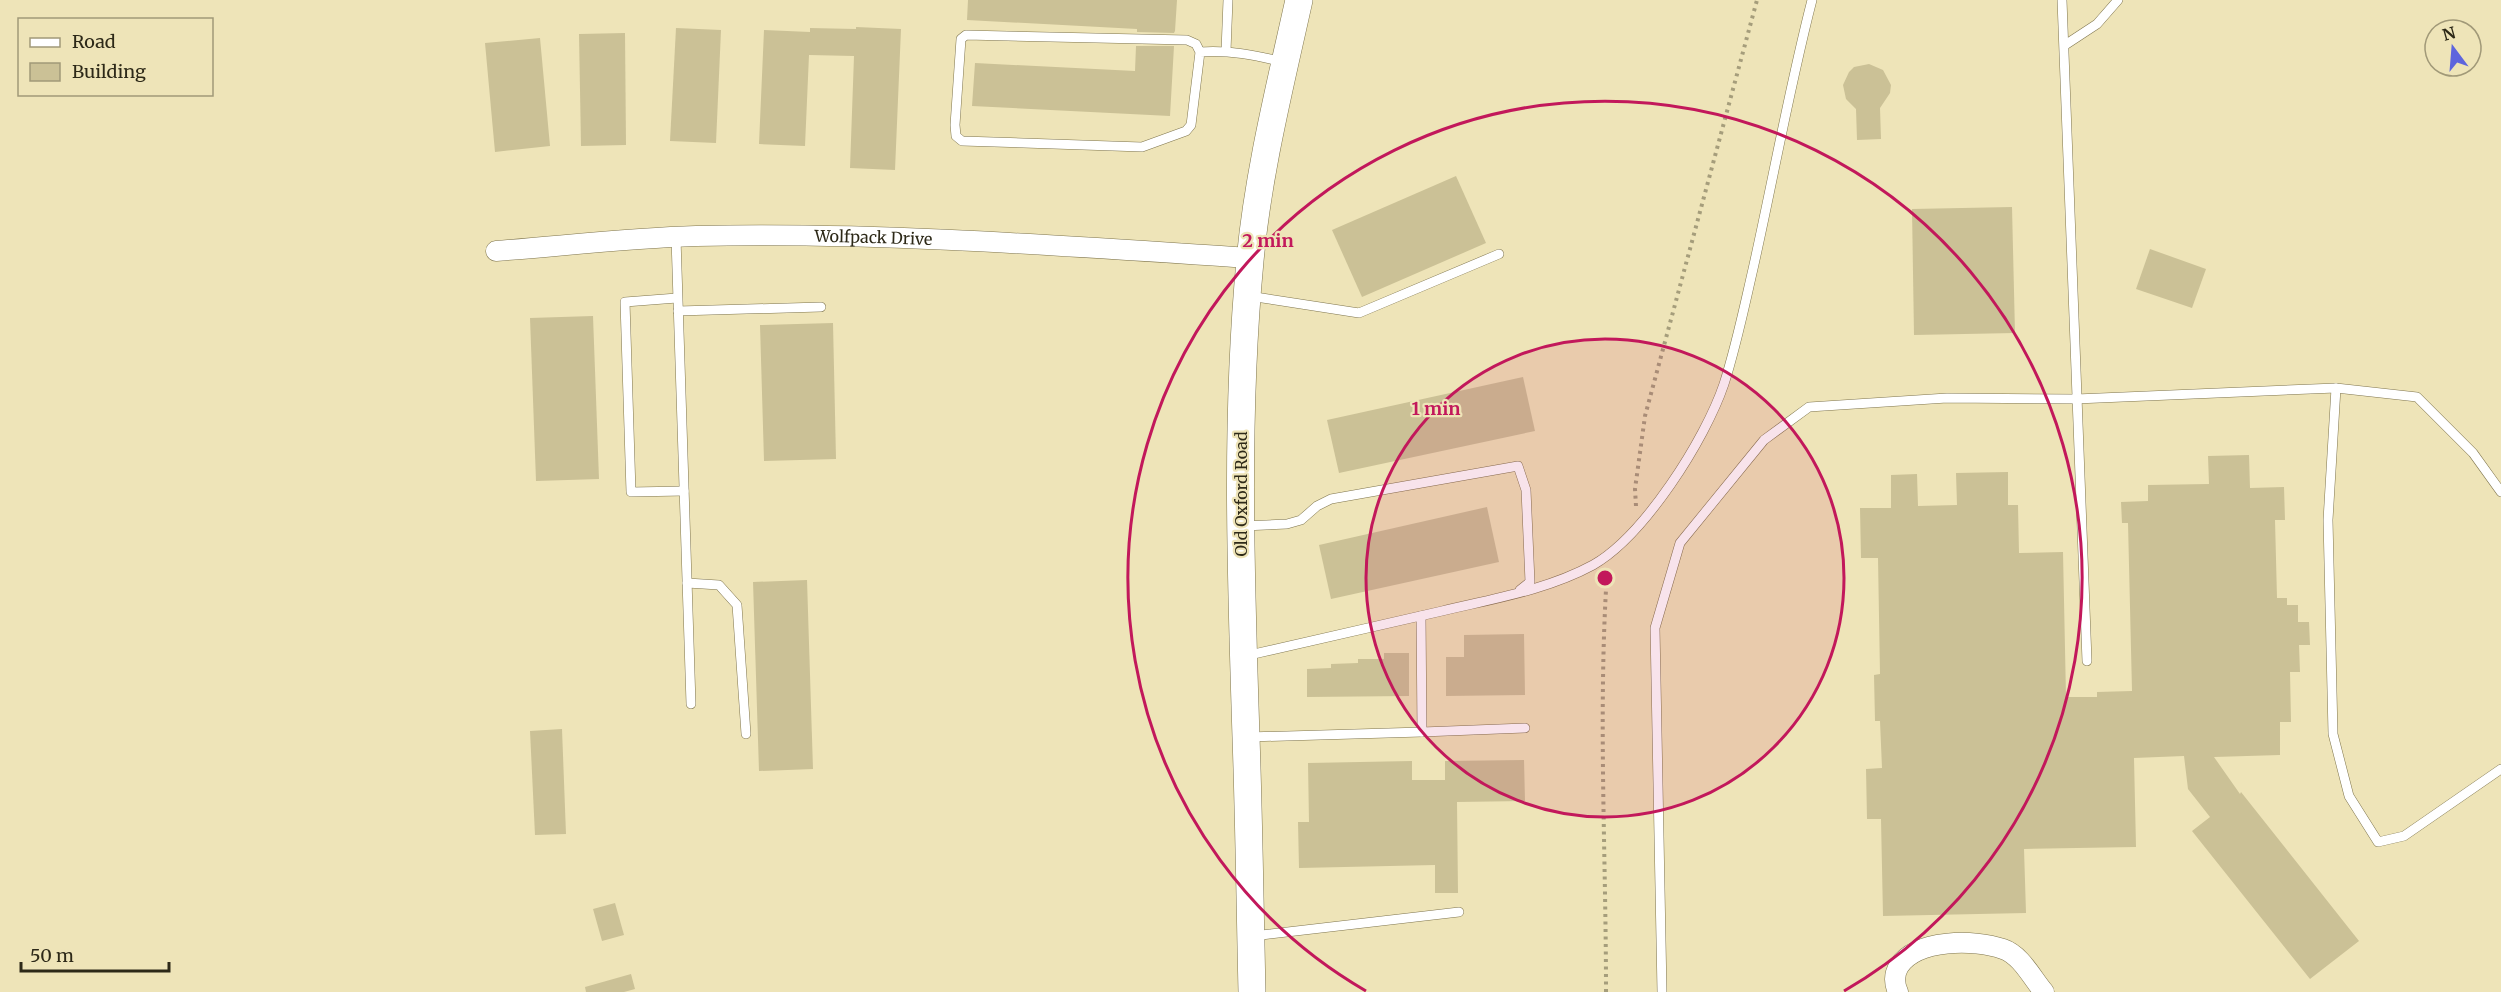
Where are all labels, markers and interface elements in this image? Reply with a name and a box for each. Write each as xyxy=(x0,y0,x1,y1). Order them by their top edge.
legend xyxy=(18,18,213,96)
north arrow xyxy=(2423,18,2483,78)
text: N xyxy=(2440,22,2458,45)
text: Road xyxy=(72,30,116,53)
text: Building xyxy=(72,60,146,83)
street label: Wolfpack Drive xyxy=(813,226,933,249)
text: 2 min xyxy=(1242,229,1294,252)
text: 1 min xyxy=(1411,397,1461,420)
street label: Old Oxford Road xyxy=(1231,431,1251,557)
centre of rings xyxy=(1595,568,1615,588)
scale bar xyxy=(21,935,170,973)
text: 50 m xyxy=(30,944,74,967)

